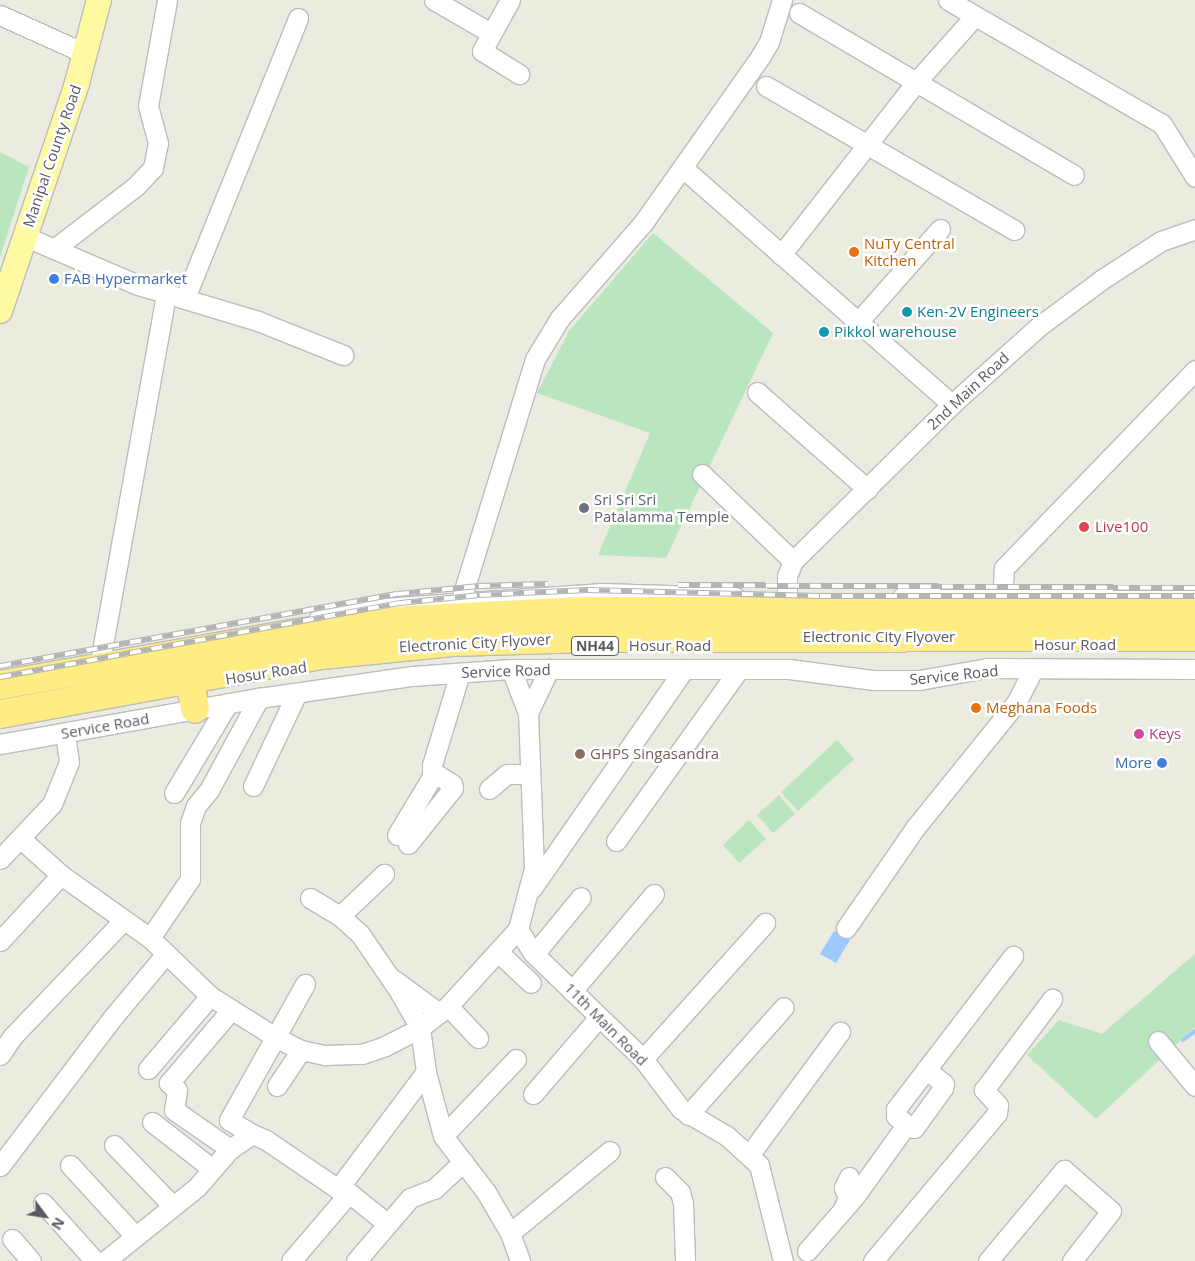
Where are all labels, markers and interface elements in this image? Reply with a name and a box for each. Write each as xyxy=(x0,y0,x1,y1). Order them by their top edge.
street label: Manipal County Road xyxy=(19,82,85,230)
place label: NuTy Central Kitchen xyxy=(864,234,955,269)
marker: NuTy Central Kitchen xyxy=(848,246,860,258)
place label: FAB Hypermarket xyxy=(64,270,187,288)
marker: FAB Hypermarket xyxy=(48,273,60,285)
place label: Ken-2V Engineers xyxy=(917,303,1039,321)
marker: Ken-2V Engineers xyxy=(901,306,913,318)
place label: Pikkol warehouse xyxy=(834,323,957,341)
marker: Pikkol warehouse xyxy=(818,326,830,338)
street label: 2nd Main Road xyxy=(923,348,1013,434)
place label: Sri Sri Sri Patalamma Temple xyxy=(594,490,729,525)
marker: Sri Sri Sri Patalamma Temple xyxy=(578,502,590,514)
place label: Live100 xyxy=(1095,518,1148,536)
marker: Live100 xyxy=(1077,520,1091,534)
street label: Electronic City Flyover xyxy=(803,628,955,646)
street label: Electronic City Flyover xyxy=(398,630,552,656)
road number: NH44 xyxy=(570,634,620,658)
street label: Hosur Road xyxy=(1034,636,1116,654)
street label: Hosur Road xyxy=(629,637,711,655)
street label: Hosur Road xyxy=(224,658,308,688)
street label: Service Road xyxy=(461,660,551,682)
street label: Service Road xyxy=(909,661,999,689)
place label: Meghana Foods xyxy=(986,699,1097,717)
marker: Meghana Foods xyxy=(970,702,982,714)
street label: Service Road xyxy=(59,709,151,743)
place label: Keys xyxy=(1149,725,1181,743)
marker: Keys xyxy=(1133,728,1145,740)
place label: GHPS Singasandra xyxy=(590,745,719,763)
marker: GHPS Singasandra xyxy=(574,748,586,760)
place label: More xyxy=(1115,754,1152,772)
marker: More xyxy=(1156,757,1168,769)
street label: 11th Main Road xyxy=(561,979,651,1069)
north arrow xyxy=(20,1191,70,1241)
text: N xyxy=(47,1214,69,1234)

